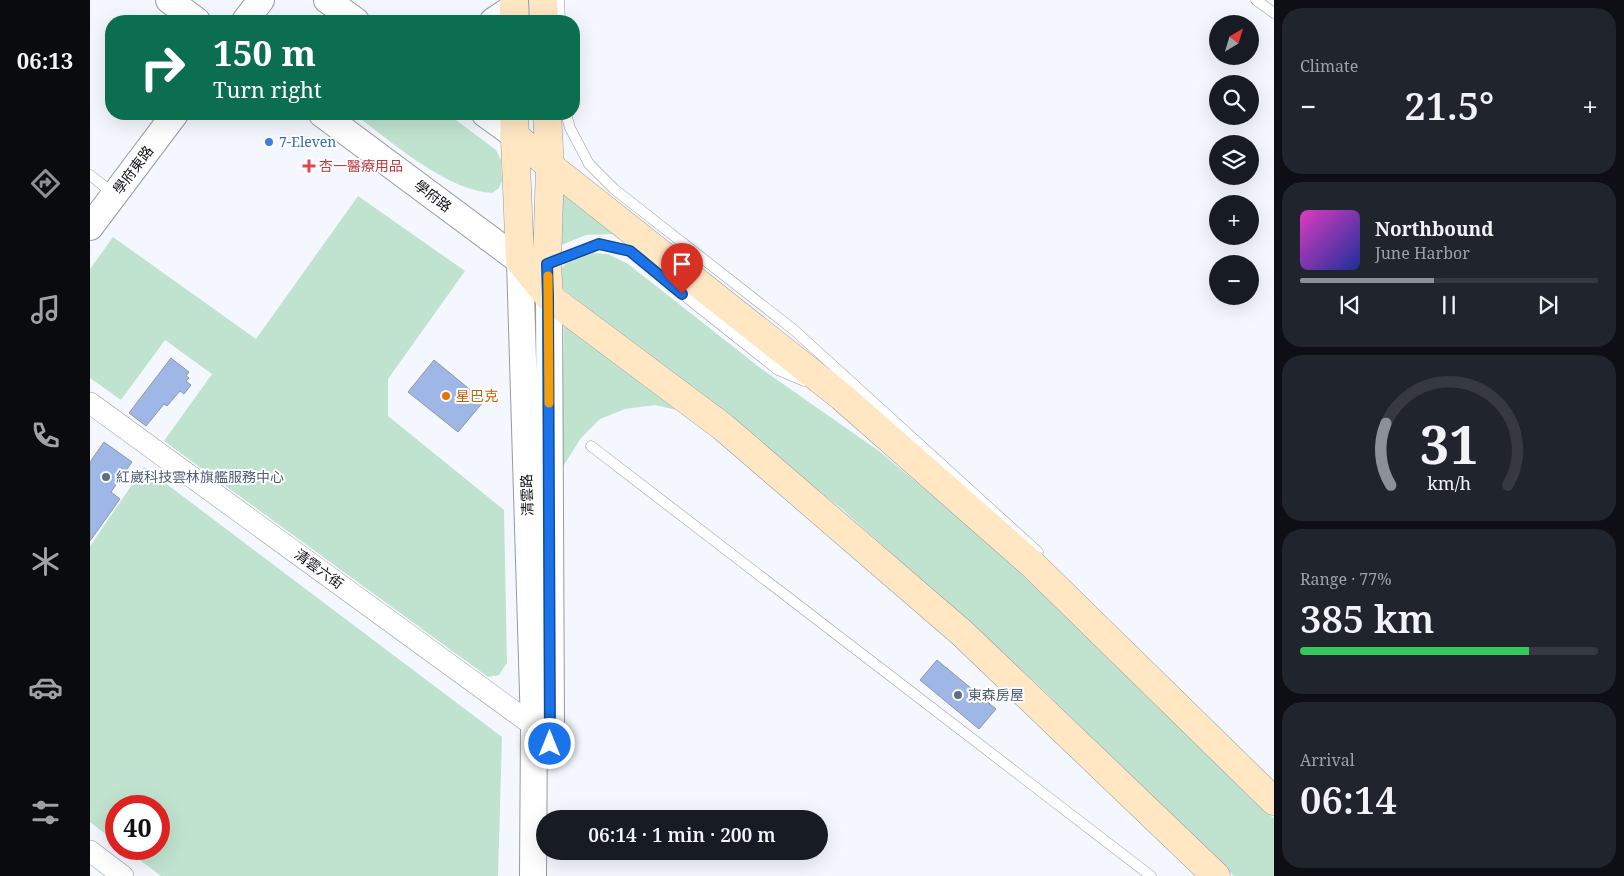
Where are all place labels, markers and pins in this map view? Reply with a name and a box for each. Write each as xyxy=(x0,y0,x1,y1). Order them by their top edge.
place label: 7-Eleven xyxy=(279,132,336,151)
marker: 7-Eleven xyxy=(263,136,275,148)
place label: 杏一醫療用品 xyxy=(319,156,403,175)
marker: 杏一醫療用品 xyxy=(303,160,315,172)
pin xyxy=(661,243,703,294)
place label: 星巴克 xyxy=(456,386,498,405)
marker: 星巴克 xyxy=(440,390,452,402)
place label: 紅崴科技雲林旗艦服務中心 xyxy=(116,467,284,486)
marker: 紅崴科技雲林旗艦服務中心 xyxy=(100,471,112,483)
place label: 東森房屋 xyxy=(968,685,1024,704)
marker: 東森房屋 xyxy=(952,689,964,701)

